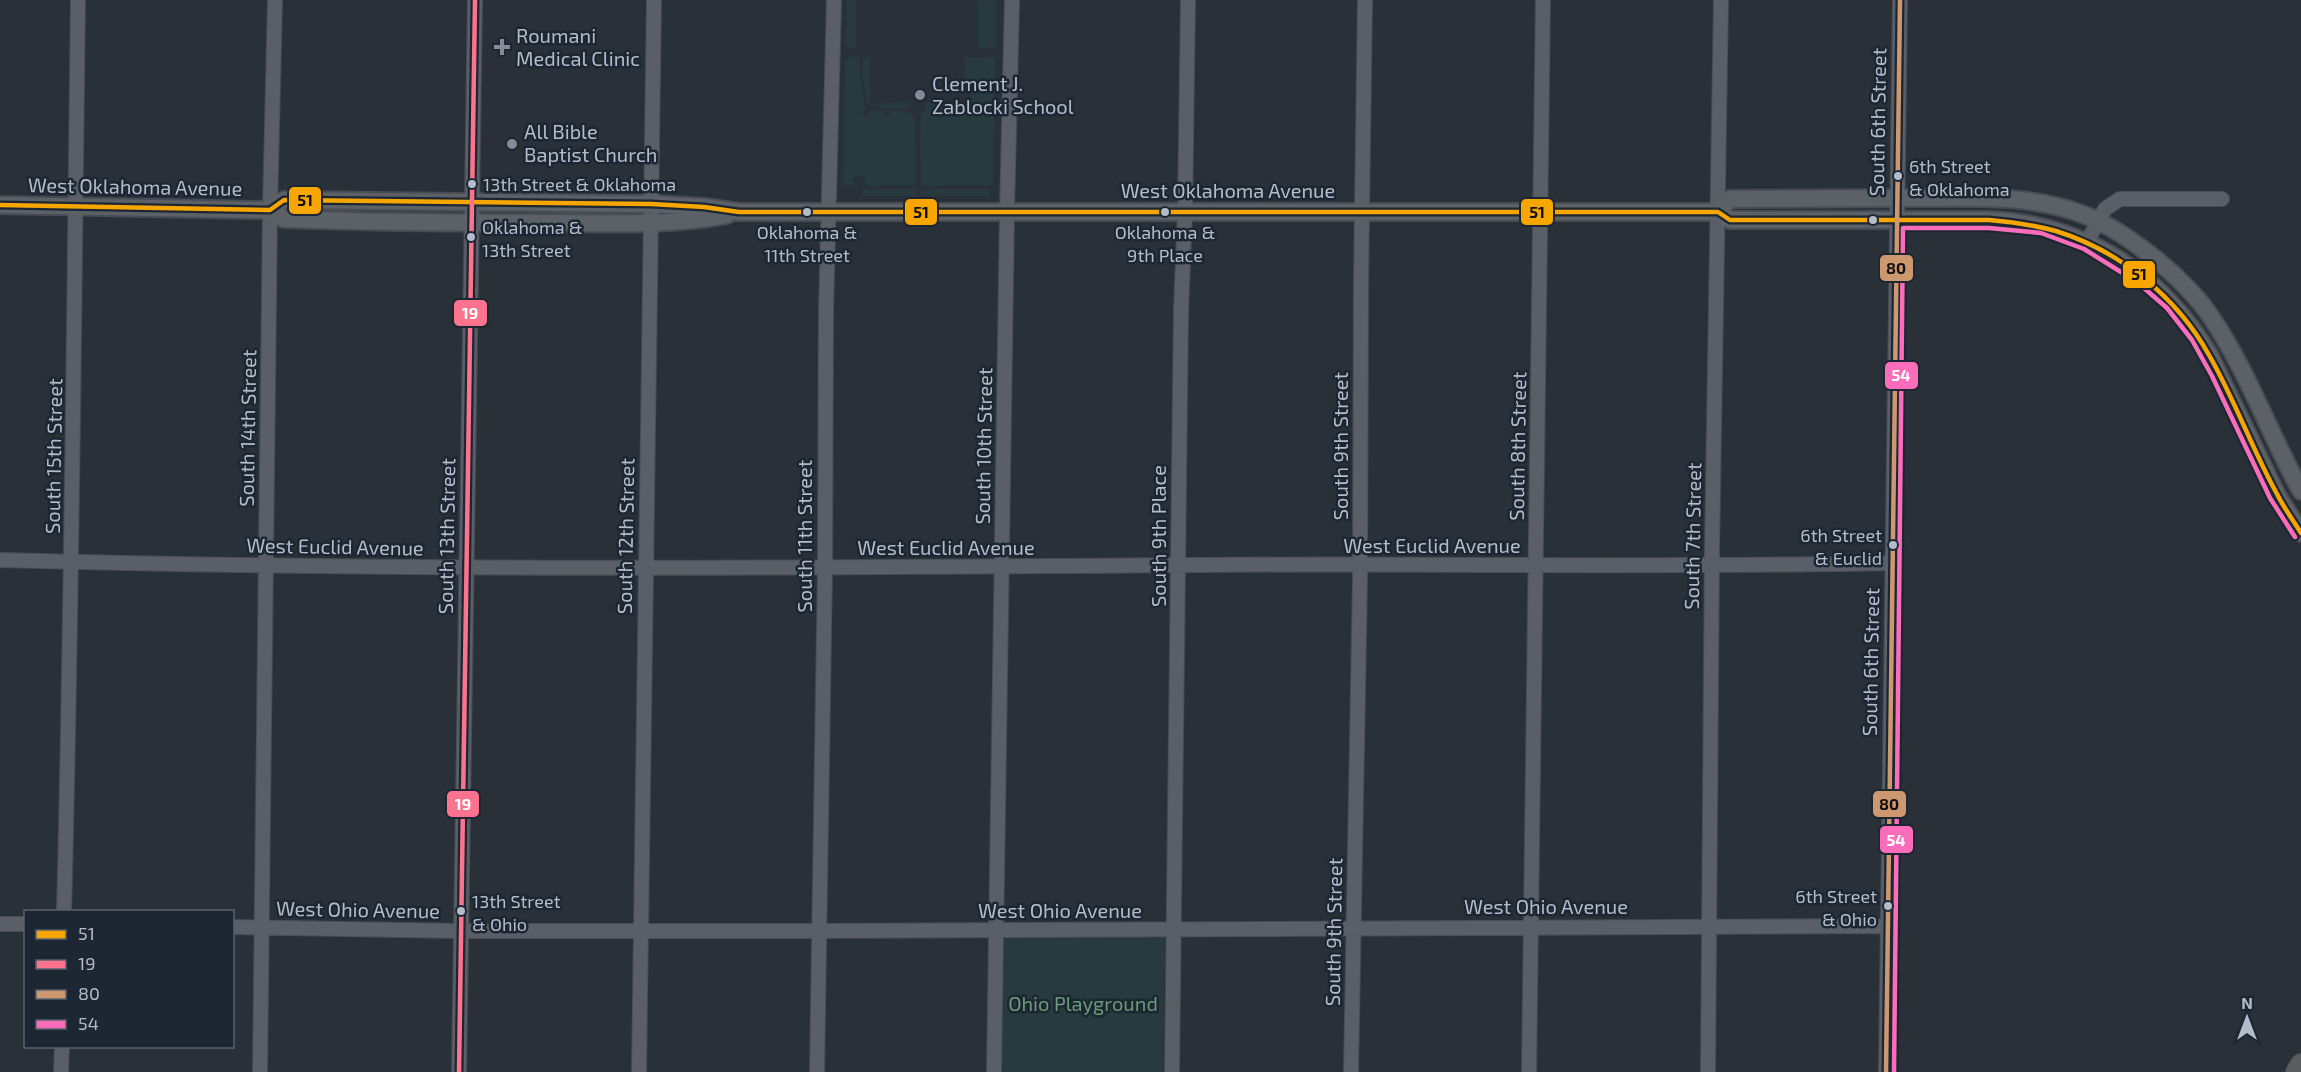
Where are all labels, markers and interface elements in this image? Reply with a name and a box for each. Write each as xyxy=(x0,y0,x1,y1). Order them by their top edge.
place label: Roumani Medical Clinic xyxy=(516,23,640,70)
marker: Roumani Medical Clinic xyxy=(493,38,511,56)
street label: South 6th Street xyxy=(1864,47,1890,196)
place label: Clement J. Zablocki School xyxy=(932,71,1074,118)
marker: Clement J. Zablocki School xyxy=(913,88,927,102)
place label: All Bible Baptist Church xyxy=(524,119,657,166)
marker: All Bible Baptist Church xyxy=(505,137,519,151)
place label: 6th Street & Oklahoma xyxy=(1909,155,2010,200)
marker: 6th Street & Oklahoma xyxy=(1892,170,1904,182)
street label: West Oklahoma Avenue xyxy=(28,172,242,200)
place label: 13th Street & Oklahoma xyxy=(483,173,676,195)
marker: 13th Street & Oklahoma xyxy=(466,178,478,190)
street label: West Oklahoma Avenue xyxy=(1121,178,1335,202)
line badge: 51 xyxy=(288,186,322,215)
text: 51 xyxy=(297,190,313,209)
line badge: 51 xyxy=(904,198,938,226)
line badge: 51 xyxy=(1520,198,1554,226)
text: 51 xyxy=(913,202,929,221)
text: 51 xyxy=(1529,202,1545,221)
marker: Oklahoma & 11th Street xyxy=(801,206,813,218)
marker: Oklahoma & 9th Place xyxy=(1159,206,1171,218)
unlabelled marker xyxy=(1867,214,1879,226)
place label: Oklahoma & 13th Street xyxy=(482,216,583,261)
place label: Oklahoma & 11th Street xyxy=(757,221,857,266)
place label: Oklahoma & 9th Place xyxy=(1115,221,1215,266)
marker: Oklahoma & 13th Street xyxy=(465,231,477,243)
line badge: 80 xyxy=(1879,254,1914,282)
text: 80 xyxy=(1886,258,1906,277)
line badge: 51 xyxy=(2122,260,2156,289)
text: 51 xyxy=(2131,264,2147,283)
line badge: 19 xyxy=(453,299,488,327)
text: 19 xyxy=(462,303,478,322)
street label: South 14th Street xyxy=(234,349,260,507)
line badge: 54 xyxy=(1884,361,1919,390)
text: 54 xyxy=(1891,365,1911,384)
street label: South 10th Street xyxy=(970,367,996,525)
street label: South 9th Street xyxy=(1328,371,1352,520)
street label: South 8th Street xyxy=(1504,371,1530,521)
street label: South 15th Street xyxy=(40,378,66,534)
street label: South 13th Street xyxy=(433,457,459,614)
street label: South 12th Street xyxy=(612,457,638,614)
street label: South 11th Street xyxy=(792,459,816,612)
street label: South 7th Street xyxy=(1679,462,1705,610)
street label: South 9th Place xyxy=(1146,465,1170,607)
place label: 6th Street & Euclid xyxy=(1800,524,1882,569)
street label: West Euclid Avenue xyxy=(246,532,424,560)
street label: West Euclid Avenue xyxy=(1343,533,1521,557)
street label: West Euclid Avenue xyxy=(857,535,1035,559)
marker: 6th Street & Euclid xyxy=(1887,539,1899,551)
street label: South 6th Street xyxy=(1857,587,1883,736)
line badge: 19 xyxy=(446,790,480,818)
line badge: 80 xyxy=(1872,790,1907,818)
text: 19 xyxy=(455,794,471,813)
text: 80 xyxy=(1879,794,1899,813)
line badge: 54 xyxy=(1879,825,1914,854)
text: 54 xyxy=(1886,830,1906,849)
street label: South 9th Street xyxy=(1320,857,1346,1006)
place label: 6th Street & Ohio xyxy=(1795,885,1877,930)
place label: 13th Street & Ohio xyxy=(472,890,561,935)
street label: West Ohio Avenue xyxy=(1464,894,1628,918)
street label: West Ohio Avenue xyxy=(276,896,440,922)
street label: West Ohio Avenue xyxy=(978,898,1142,922)
marker: 6th Street & Ohio xyxy=(1882,900,1894,912)
marker: 13th Street & Ohio xyxy=(455,905,467,917)
legend xyxy=(24,910,234,1048)
text: 51 xyxy=(78,922,95,944)
text: 19 xyxy=(78,952,95,974)
text: 80 xyxy=(78,982,100,1004)
north arrow xyxy=(2217,988,2277,1048)
park label: Ohio Playground xyxy=(1008,991,1158,1015)
text: N xyxy=(2241,993,2253,1012)
text: 54 xyxy=(78,1012,99,1034)

